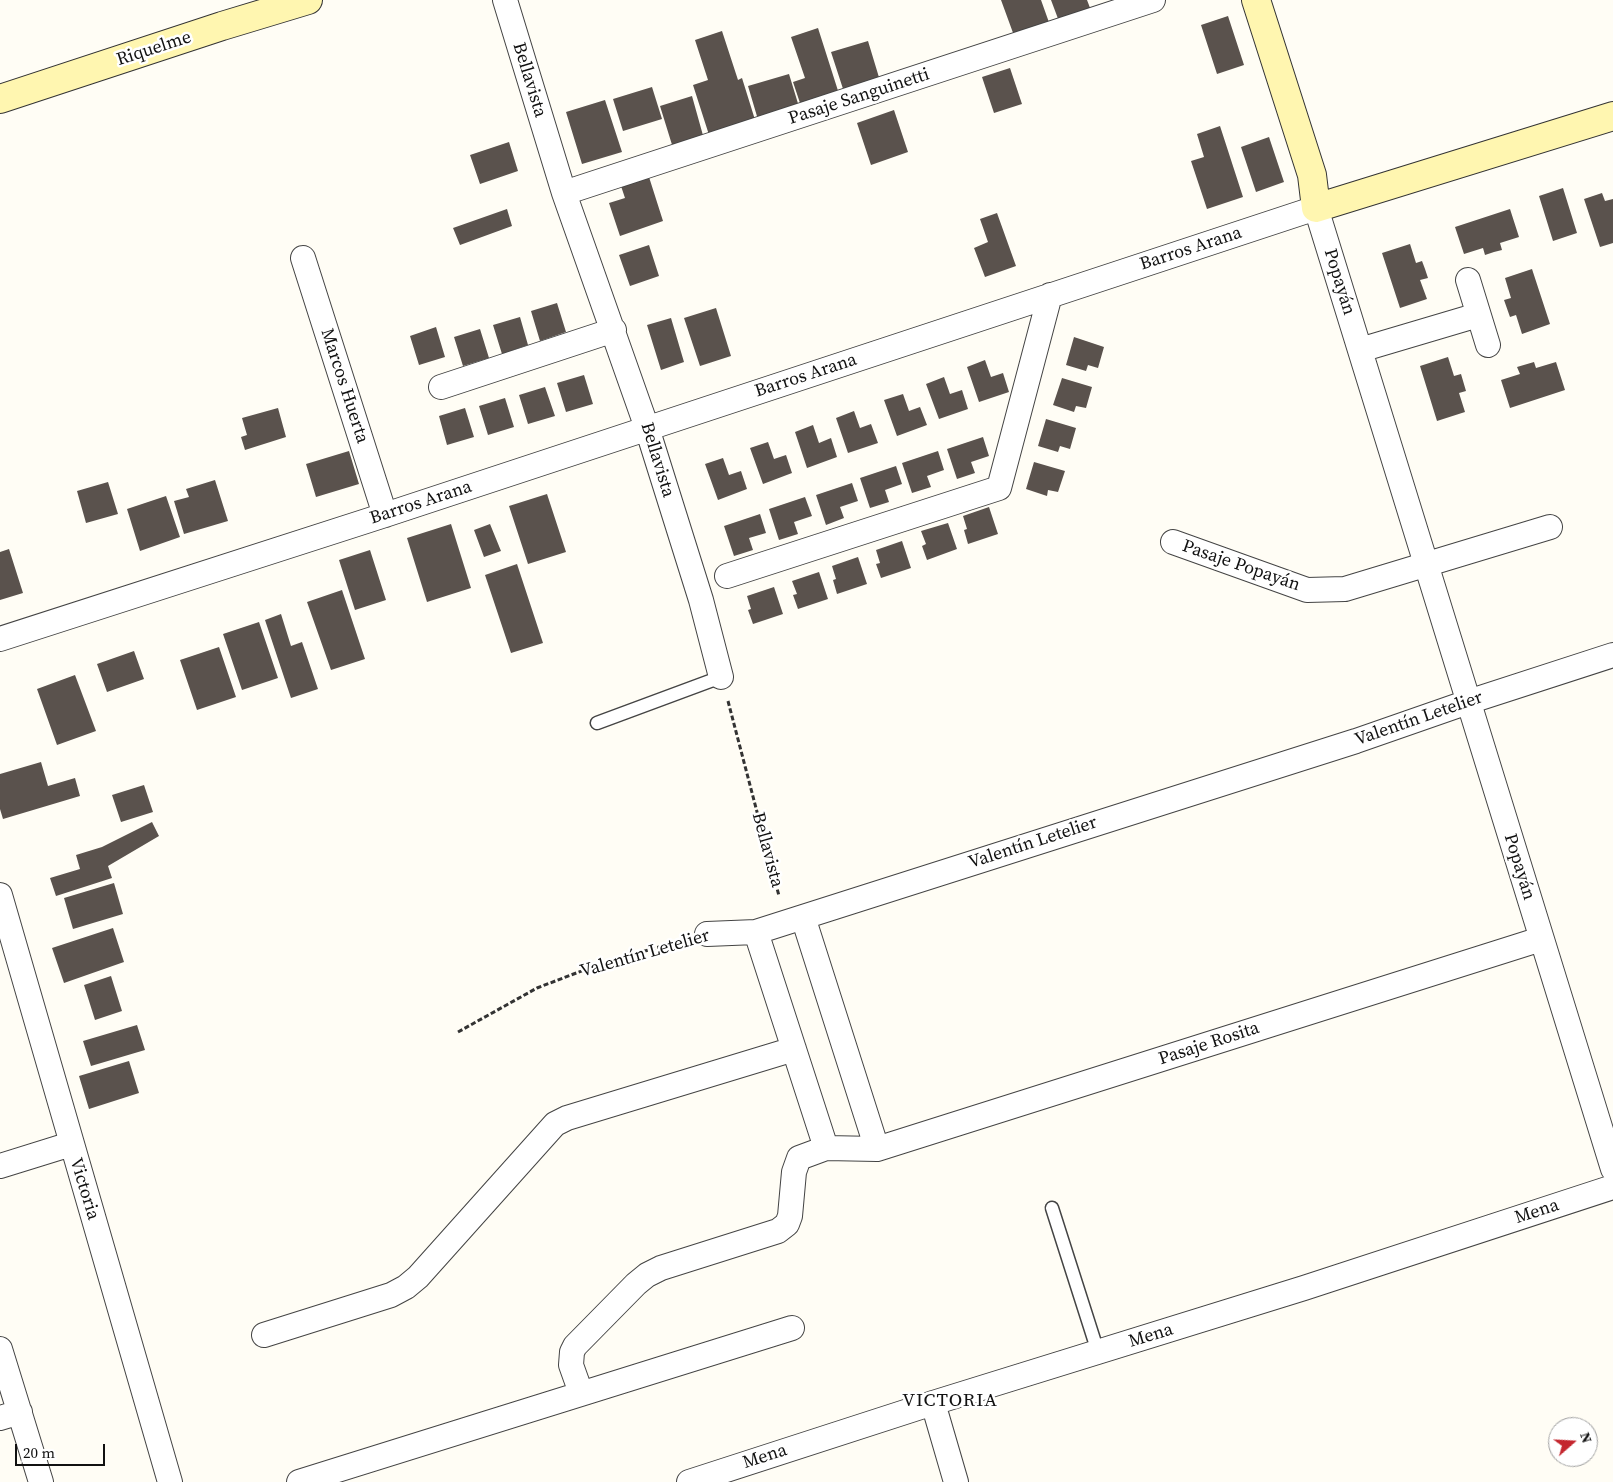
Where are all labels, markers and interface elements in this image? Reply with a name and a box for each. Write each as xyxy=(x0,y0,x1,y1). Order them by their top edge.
street label: Riquelme xyxy=(114,27,194,71)
street label: Bellavista xyxy=(507,40,551,120)
street label: Pasaje Sanguinetti xyxy=(786,64,932,130)
street label: Barros Arana xyxy=(1137,222,1245,276)
street label: Popayán xyxy=(1319,246,1359,318)
street label: Marcos Huerta xyxy=(315,326,373,446)
street label: Barros Arana xyxy=(752,349,860,403)
street label: Bellavista xyxy=(635,420,679,500)
street label: Barros Arana xyxy=(367,476,475,530)
street label: Pasaje Popayán xyxy=(1179,536,1303,596)
street label: Valentín Letelier xyxy=(1352,687,1486,751)
street label: Bellavista xyxy=(747,810,787,890)
street label: Valentín Letelier xyxy=(966,812,1100,874)
street label: Popayán xyxy=(1499,831,1539,903)
street label: Valentín Letelier xyxy=(578,925,712,983)
street label: Pasaje Rosita xyxy=(1156,1018,1262,1070)
street label: Victoria xyxy=(64,1155,104,1223)
street label: Mena xyxy=(1512,1195,1562,1229)
street label: Mena xyxy=(1126,1319,1176,1353)
district label: VICTORIA xyxy=(901,1390,999,1412)
north arrow xyxy=(1548,1417,1598,1467)
text: N xyxy=(1575,1429,1597,1446)
scale bar xyxy=(18,1434,108,1466)
street label: Mena xyxy=(740,1440,790,1474)
text: 20 m xyxy=(23,1442,55,1463)

